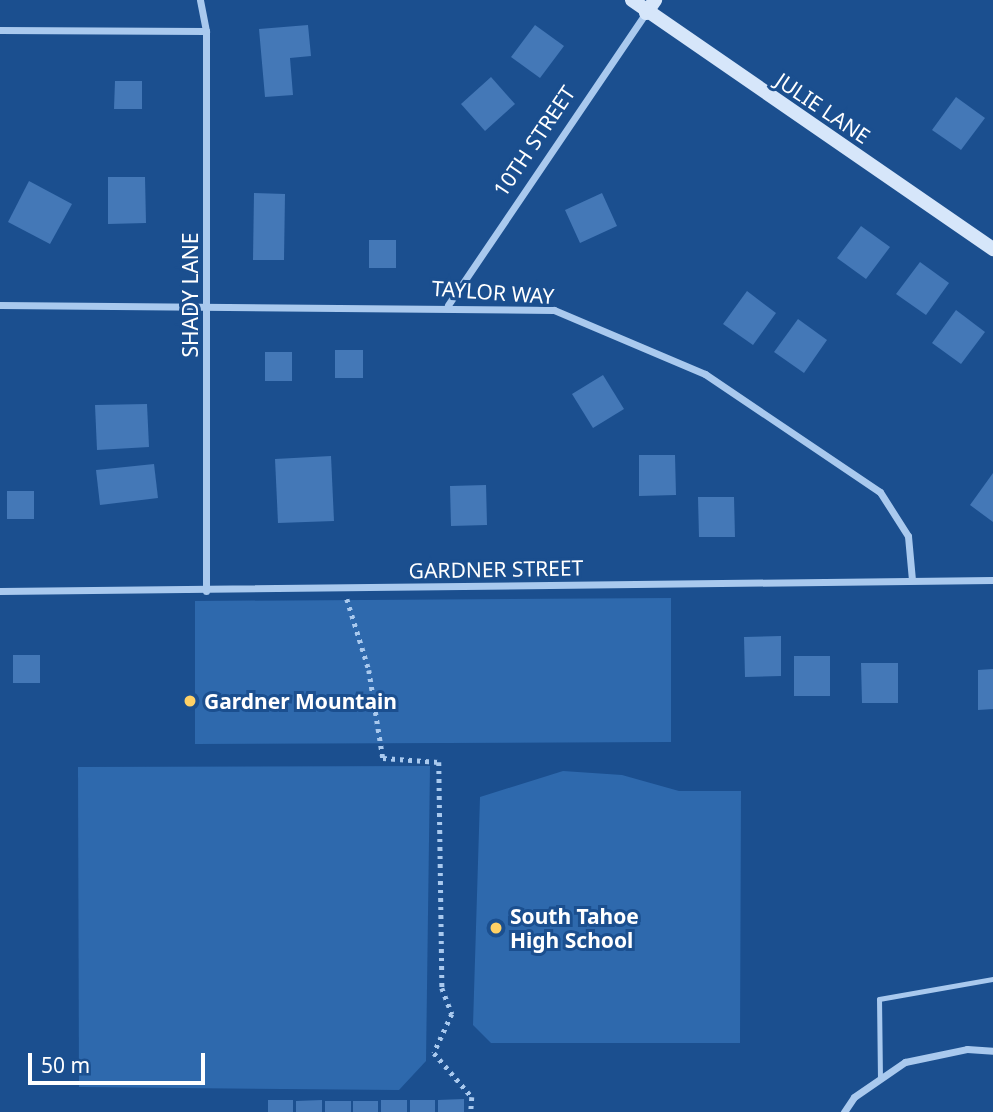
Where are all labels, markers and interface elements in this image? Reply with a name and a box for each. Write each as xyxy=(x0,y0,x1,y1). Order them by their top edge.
street label: JULIE LANE xyxy=(771,67,875,149)
street label: 10TH STREET xyxy=(488,81,580,201)
street label: SHADY LANE xyxy=(177,232,203,358)
street label: TAYLOR WAY xyxy=(431,275,555,309)
street label: GARDNER STREET xyxy=(409,555,583,583)
place label: Gardner Mountain xyxy=(204,688,397,714)
marker: Gardner Mountain xyxy=(182,693,198,709)
place label: South Tahoe High School xyxy=(510,903,639,953)
marker: South Tahoe High School xyxy=(488,920,504,936)
scale bar xyxy=(32,1038,208,1082)
text: 50 m xyxy=(41,1051,90,1079)

